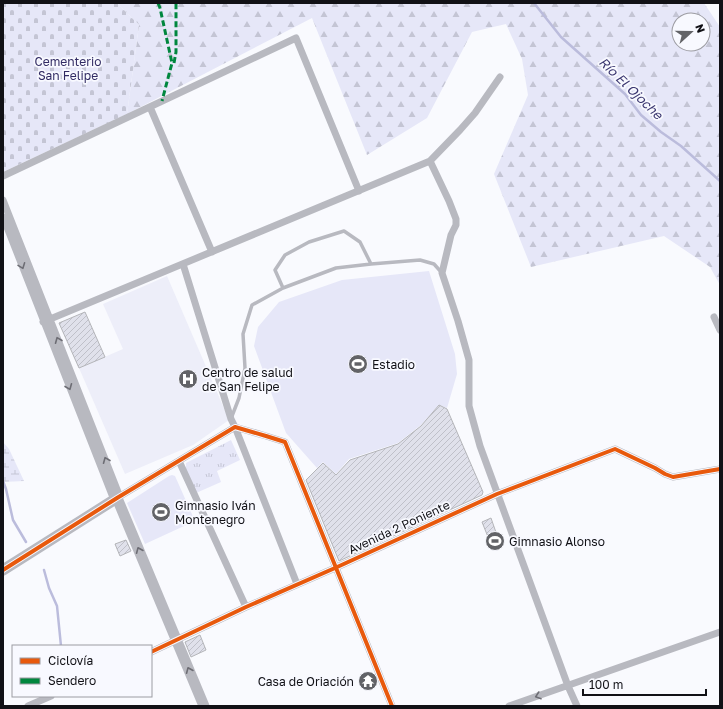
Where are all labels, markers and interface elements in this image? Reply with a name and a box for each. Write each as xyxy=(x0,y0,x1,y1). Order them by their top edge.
north arrow xyxy=(671,12,711,52)
text: N xyxy=(693,22,708,34)
park label: Cementerio San Felipe xyxy=(35,54,101,83)
water label: Río El Ojoche xyxy=(596,54,667,123)
one-way arrow xyxy=(18,263,26,270)
one-way arrow xyxy=(55,336,63,344)
sports icon: Estadio xyxy=(347,353,369,375)
place label: Estadio xyxy=(372,357,415,372)
place label: Centro de salud de San Felipe xyxy=(202,365,293,394)
hospital icon: Centro de salud de San Felipe xyxy=(177,368,199,390)
one-way arrow xyxy=(65,384,73,391)
one-way arrow xyxy=(103,457,111,465)
street label: Avenida 2 Poniente xyxy=(346,497,452,557)
place label: Gimnasio Iván Montenegro xyxy=(175,498,256,527)
sports icon: Gimnasio Iván Montenegro xyxy=(150,501,172,523)
sports icon: Gimnasio Alonso xyxy=(484,530,506,552)
place label: Gimnasio Alonso xyxy=(509,534,605,549)
one-way arrow xyxy=(136,547,144,554)
legend xyxy=(12,645,152,697)
text: Ciclovía xyxy=(48,653,93,668)
one-way arrow xyxy=(186,667,194,674)
temple icon: Casa de Oriación xyxy=(357,670,379,692)
scale bar xyxy=(583,671,706,697)
text: Sendero xyxy=(48,673,96,688)
place label: Casa de Oriación xyxy=(258,674,354,689)
text: 100 m xyxy=(589,677,623,692)
one-way arrow xyxy=(535,691,542,699)

